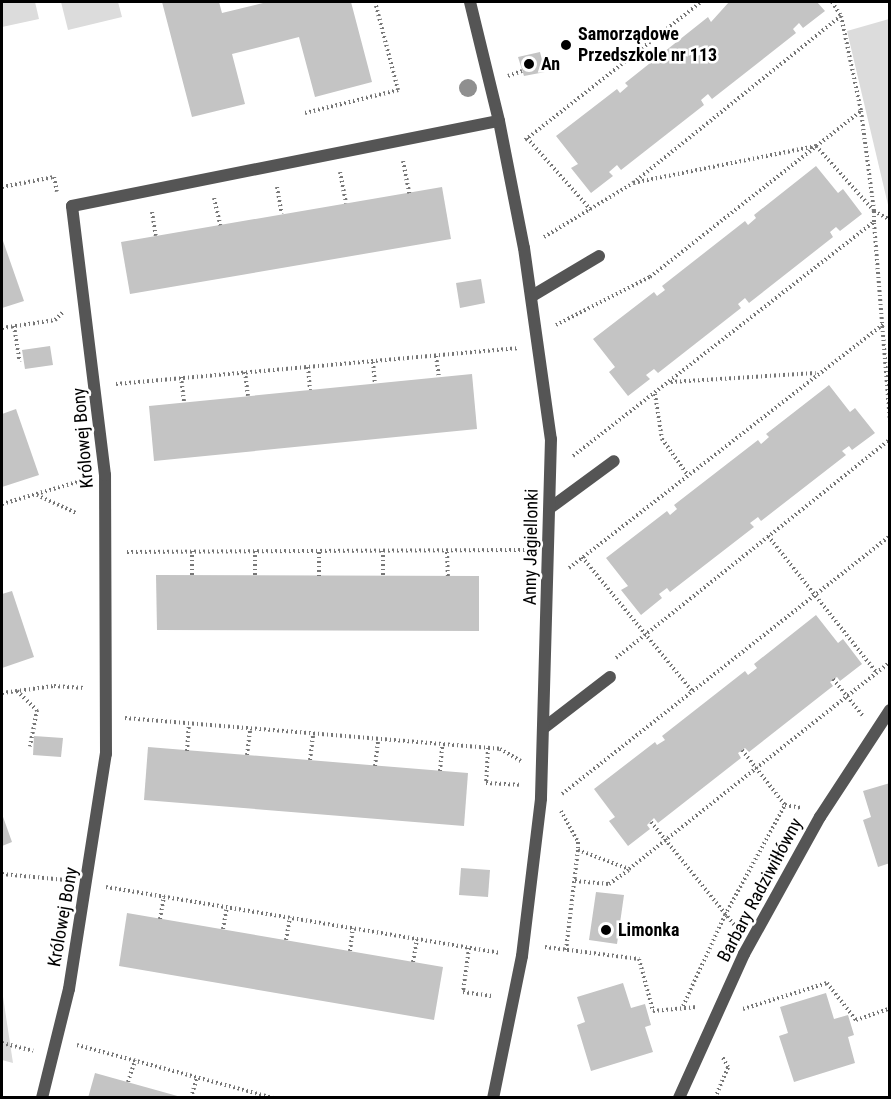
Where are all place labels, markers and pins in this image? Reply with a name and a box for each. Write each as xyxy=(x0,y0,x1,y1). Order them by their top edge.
place label: Samorządowe Przedszkole nr 113 xyxy=(578,24,717,66)
marker: Samorządowe Przedszkole nr 113 xyxy=(559,38,573,52)
place label: An xyxy=(541,53,560,75)
marker: An xyxy=(522,57,536,71)
place label: Limonka xyxy=(618,919,679,941)
marker: Limonka xyxy=(599,923,613,937)

